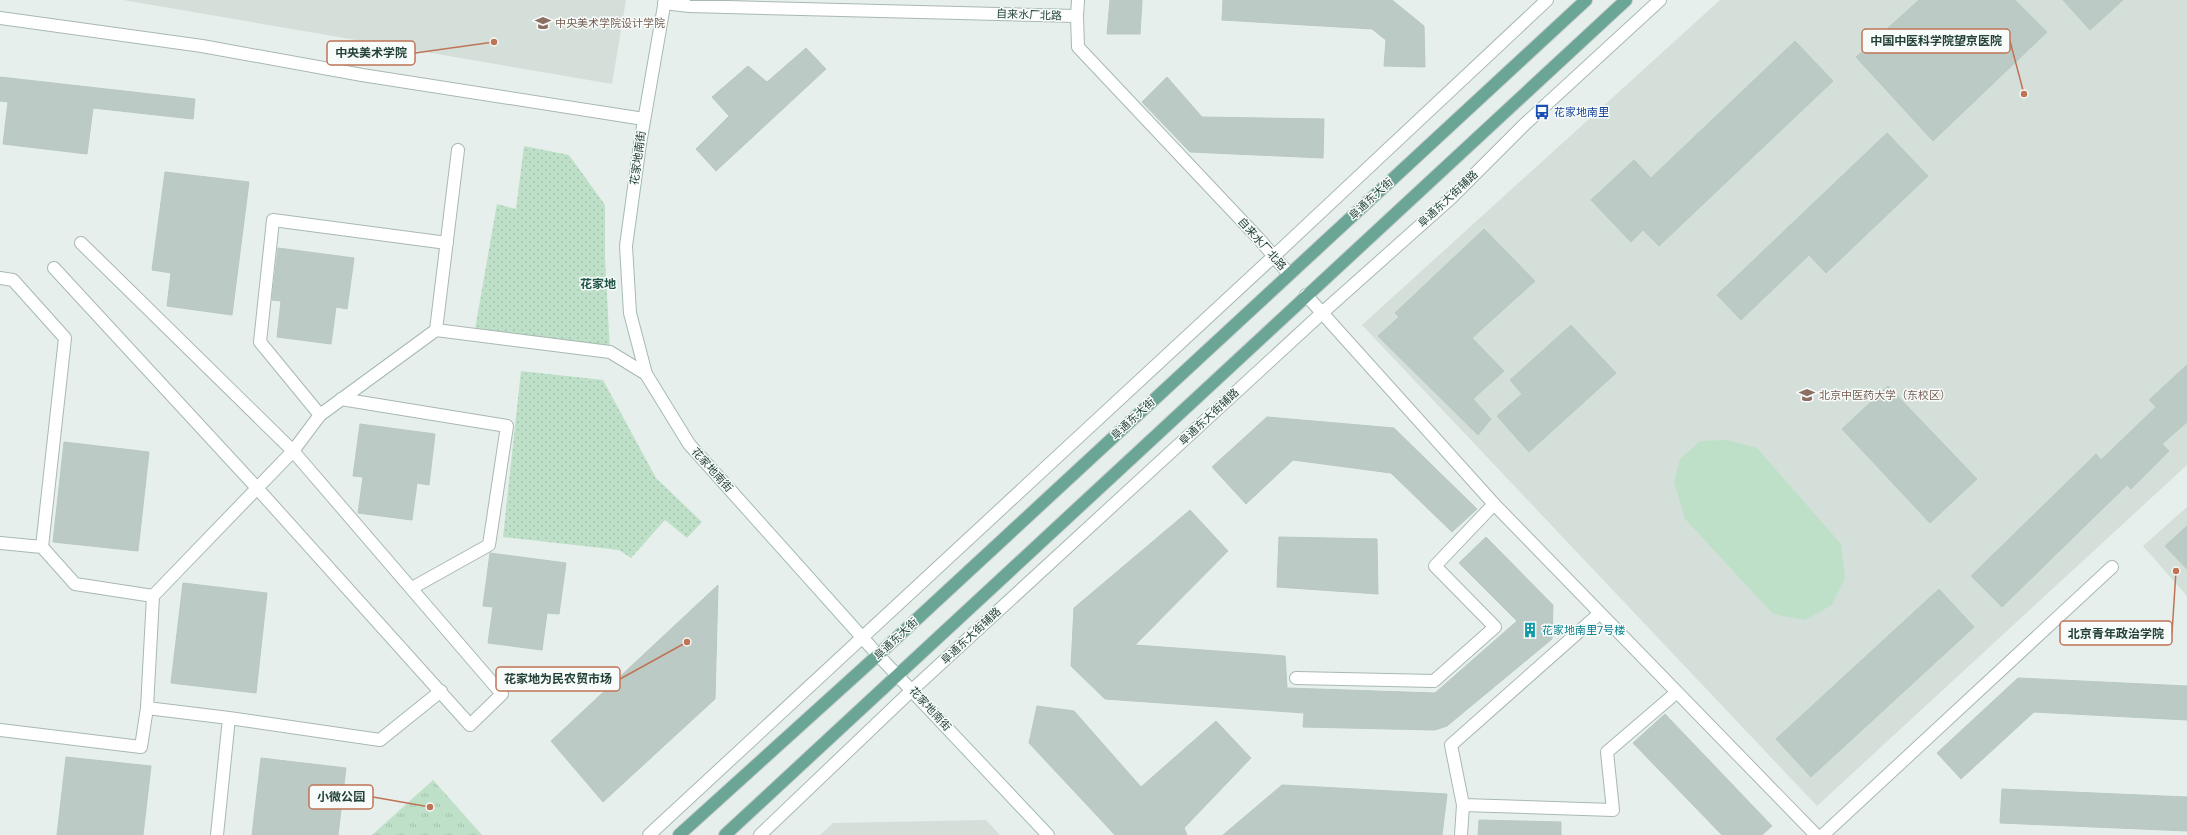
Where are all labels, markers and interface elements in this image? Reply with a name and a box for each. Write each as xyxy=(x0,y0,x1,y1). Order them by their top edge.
street label: 自来水厂北路 xyxy=(996,7,1062,23)
school or university icon: 中央美术学院设计学院 xyxy=(534,14,552,32)
place label: 中央美术学院设计学院 xyxy=(555,17,665,30)
callout: 中国中医科学院望京医院 xyxy=(1862,29,2010,53)
text: 中国中医科学院望京医院 xyxy=(1870,34,2002,48)
callout: 中央美术学院 xyxy=(327,41,415,65)
text: 中央美术学院 xyxy=(335,46,407,60)
bus stop icon: 花家地南里 xyxy=(1533,103,1551,121)
place label: 花家地南里 xyxy=(1554,106,1609,119)
street label: 花家地南街 xyxy=(628,130,648,186)
street label: 阜通东大街辅路 xyxy=(1415,168,1481,230)
street label: 阜通东大街 xyxy=(1346,175,1396,223)
street label: 自来水厂北路 xyxy=(1235,215,1289,273)
district label: 花家地 xyxy=(580,277,616,291)
street label: 阜通东大街辅路 xyxy=(1176,386,1242,448)
school or university icon: 北京中医药大学（东校区） xyxy=(1798,386,1816,404)
place label: 北京中医药大学（东校区） xyxy=(1819,389,1951,402)
street label: 阜通东大街 xyxy=(1108,395,1158,443)
street label: 花家地南街 xyxy=(689,445,735,495)
street label: 阜通东大街辅路 xyxy=(938,605,1004,667)
street label: 阜通东大街 xyxy=(871,615,921,663)
building icon: 花家地南里7号楼 xyxy=(1521,621,1539,639)
callout: 北京青年政治学院 xyxy=(2060,621,2172,645)
place label: 花家地南里7号楼 xyxy=(1542,624,1625,637)
text: 北京青年政治学院 xyxy=(2068,627,2164,641)
callout: 花家地为民农贸市场 xyxy=(496,667,620,691)
text: 花家地为民农贸市场 xyxy=(504,672,612,686)
street label: 花家地南街 xyxy=(906,684,954,734)
callout: 小微公园 xyxy=(309,785,373,809)
text: 小微公园 xyxy=(317,790,365,804)

